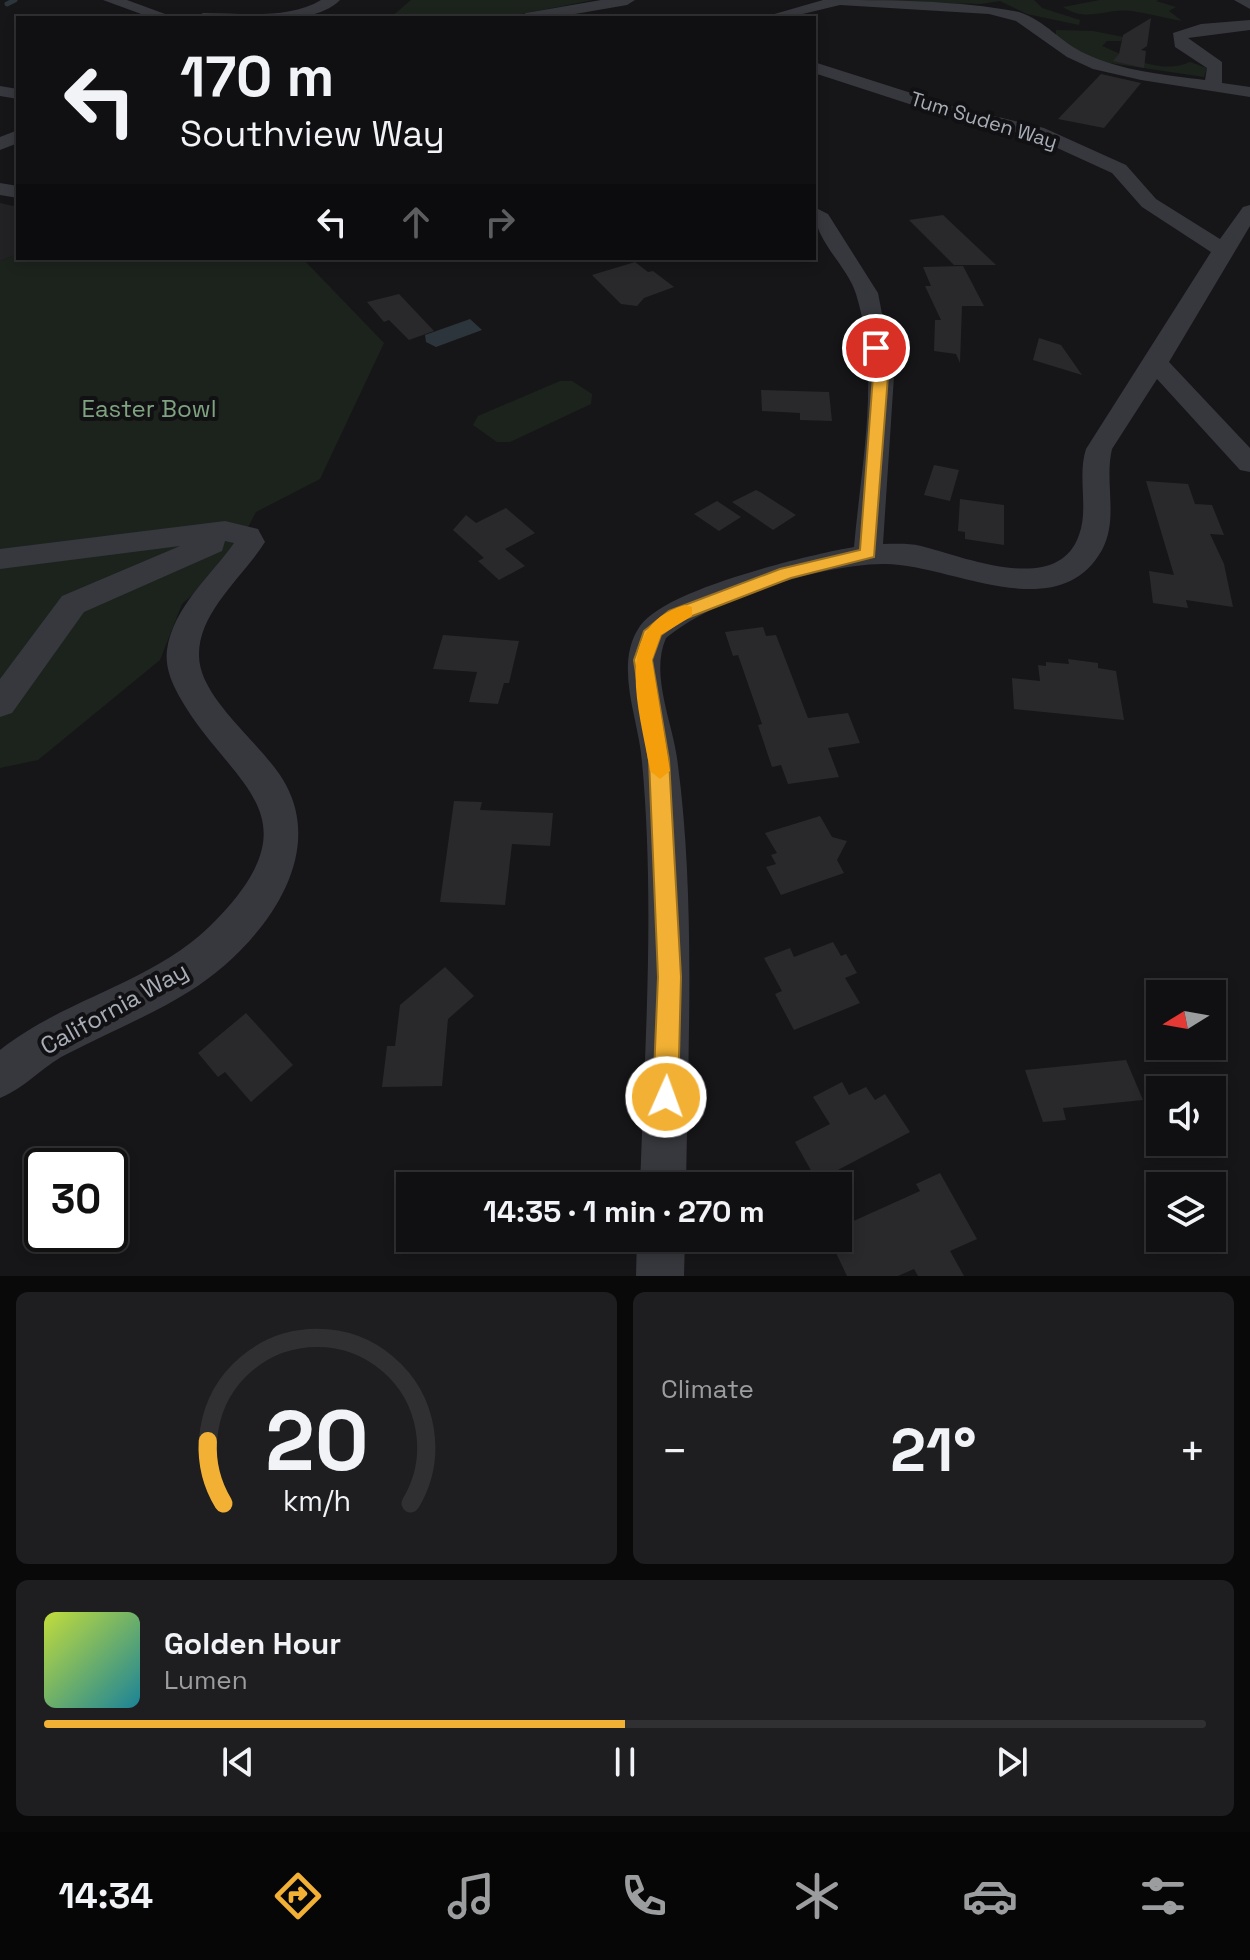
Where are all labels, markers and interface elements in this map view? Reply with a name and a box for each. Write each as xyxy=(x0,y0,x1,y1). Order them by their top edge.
text: 170 m xyxy=(180,41,334,112)
icon: left xyxy=(48,48,152,152)
street label: Tum Suden Way xyxy=(907,85,1061,155)
text: Southview Way xyxy=(180,111,445,157)
icon: left xyxy=(310,200,354,244)
icon: ahead xyxy=(394,200,438,244)
icon: right xyxy=(478,200,522,244)
pin xyxy=(842,314,910,382)
icon: arrive xyxy=(854,326,898,370)
park label: Easter Bowl xyxy=(81,393,217,424)
street label: California Way xyxy=(35,955,193,1061)
north arrow xyxy=(1146,980,1226,1060)
map controls xyxy=(1146,980,1226,1252)
position arrow xyxy=(624,1055,708,1139)
button: sound xyxy=(1146,1076,1226,1156)
speed limit sign: 30 xyxy=(24,1148,128,1252)
button: layers xyxy=(1146,1172,1226,1252)
text: 14:35 · 1 min · 270 m xyxy=(483,1192,765,1231)
text: Climate xyxy=(661,1372,754,1406)
text: 20 xyxy=(265,1388,368,1494)
text: 21° xyxy=(890,1412,977,1489)
text: − xyxy=(661,1423,688,1479)
text: + xyxy=(1179,1423,1206,1479)
text: km/h xyxy=(282,1483,351,1519)
text: Golden Hour xyxy=(164,1624,341,1663)
text: Lumen xyxy=(164,1663,248,1697)
icon: previous xyxy=(216,1740,260,1784)
icon: pause xyxy=(603,1740,647,1784)
icon: next xyxy=(990,1740,1034,1784)
icon: directions xyxy=(270,1868,326,1924)
icon: music xyxy=(443,1868,499,1924)
icon: phone xyxy=(616,1868,672,1924)
icon: climate xyxy=(789,1868,845,1924)
icon: car xyxy=(962,1868,1018,1924)
icon: filters xyxy=(1135,1868,1191,1924)
text: 14:34 xyxy=(59,1873,153,1919)

